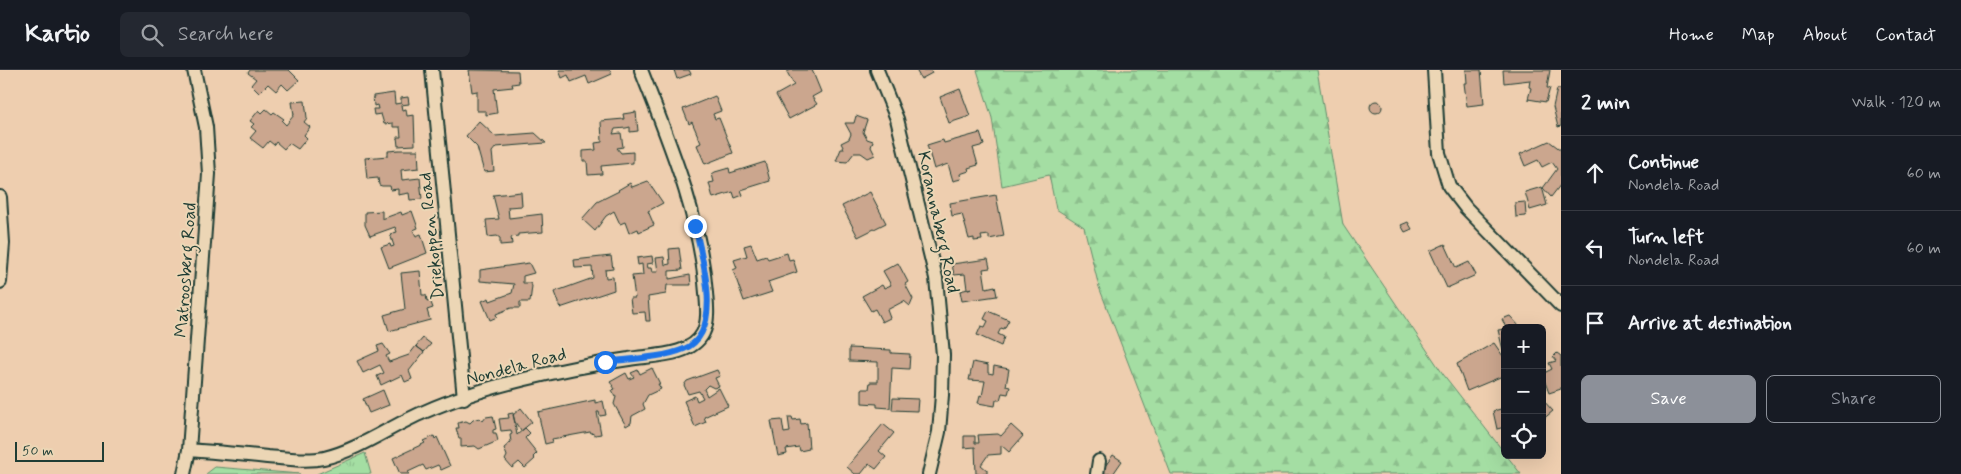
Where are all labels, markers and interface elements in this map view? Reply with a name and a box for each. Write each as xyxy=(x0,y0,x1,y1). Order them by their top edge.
search box xyxy=(120,12,470,57)
text: Kartio xyxy=(25,19,90,50)
icon: search xyxy=(138,21,166,49)
text: Search here xyxy=(178,22,274,47)
text: Home xyxy=(1669,23,1714,47)
text: Map xyxy=(1742,23,1775,47)
text: About xyxy=(1803,23,1847,47)
text: Contact xyxy=(1875,23,1936,47)
text: 2 min xyxy=(1581,89,1630,117)
text: Walk · 120 m xyxy=(1852,92,1941,113)
street label: Korannaberg Road xyxy=(909,149,965,296)
text: Continue xyxy=(1628,150,1699,175)
icon: ahead xyxy=(1581,159,1609,187)
text: 60 m xyxy=(1907,163,1941,184)
street label: Driekoppen Road xyxy=(413,171,451,301)
text: Nondela Road xyxy=(1628,175,1719,196)
street label: Matroosberg Road xyxy=(169,202,205,339)
route end xyxy=(684,215,707,238)
text: Turn left xyxy=(1628,225,1704,250)
icon: left xyxy=(1581,234,1609,262)
text: 60 m xyxy=(1907,238,1941,259)
text: Nondela Road xyxy=(1628,250,1719,271)
icon: arrive xyxy=(1581,309,1609,337)
text: Arrive at destination xyxy=(1628,311,1792,336)
map controls xyxy=(1501,324,1546,459)
button: + xyxy=(1501,324,1546,369)
street label: Nondela Road xyxy=(463,342,569,392)
route start xyxy=(594,351,617,374)
button: − xyxy=(1501,369,1546,414)
button: Save xyxy=(1581,375,1756,423)
button: Share xyxy=(1766,375,1941,423)
button: locate xyxy=(1501,414,1546,459)
scale bar xyxy=(15,439,104,462)
text: 50 m xyxy=(22,442,53,460)

